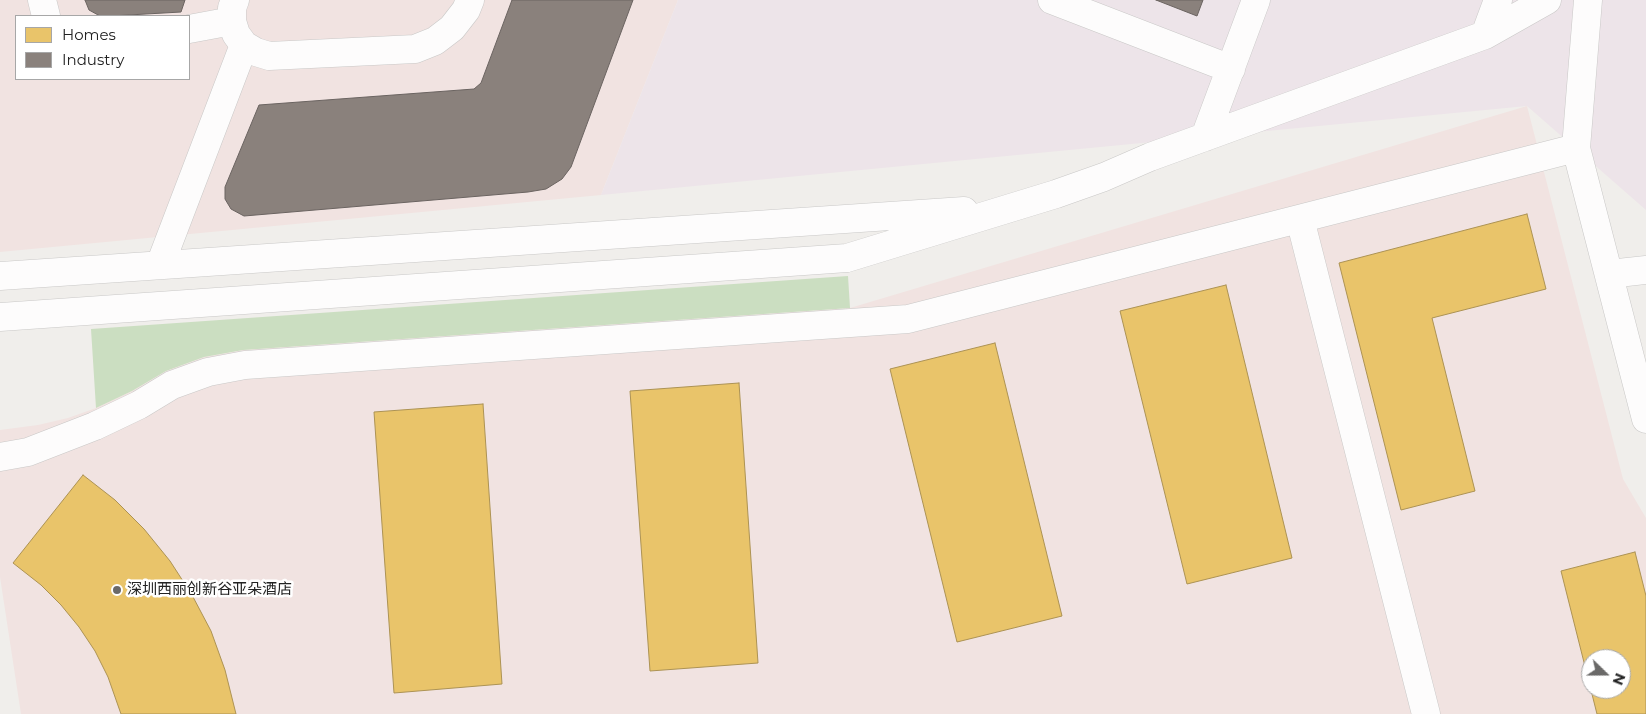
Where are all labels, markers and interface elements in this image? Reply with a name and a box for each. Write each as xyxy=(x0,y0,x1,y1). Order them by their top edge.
legend xyxy=(15,15,190,80)
text: Homes xyxy=(62,25,116,44)
text: Industry xyxy=(62,50,124,69)
place label: 深圳西丽创新谷亚朵酒店 xyxy=(127,581,292,599)
marker: 深圳西丽创新谷亚朵酒店 xyxy=(111,584,123,596)
north arrow xyxy=(1581,649,1631,699)
text: N xyxy=(1609,671,1629,688)

